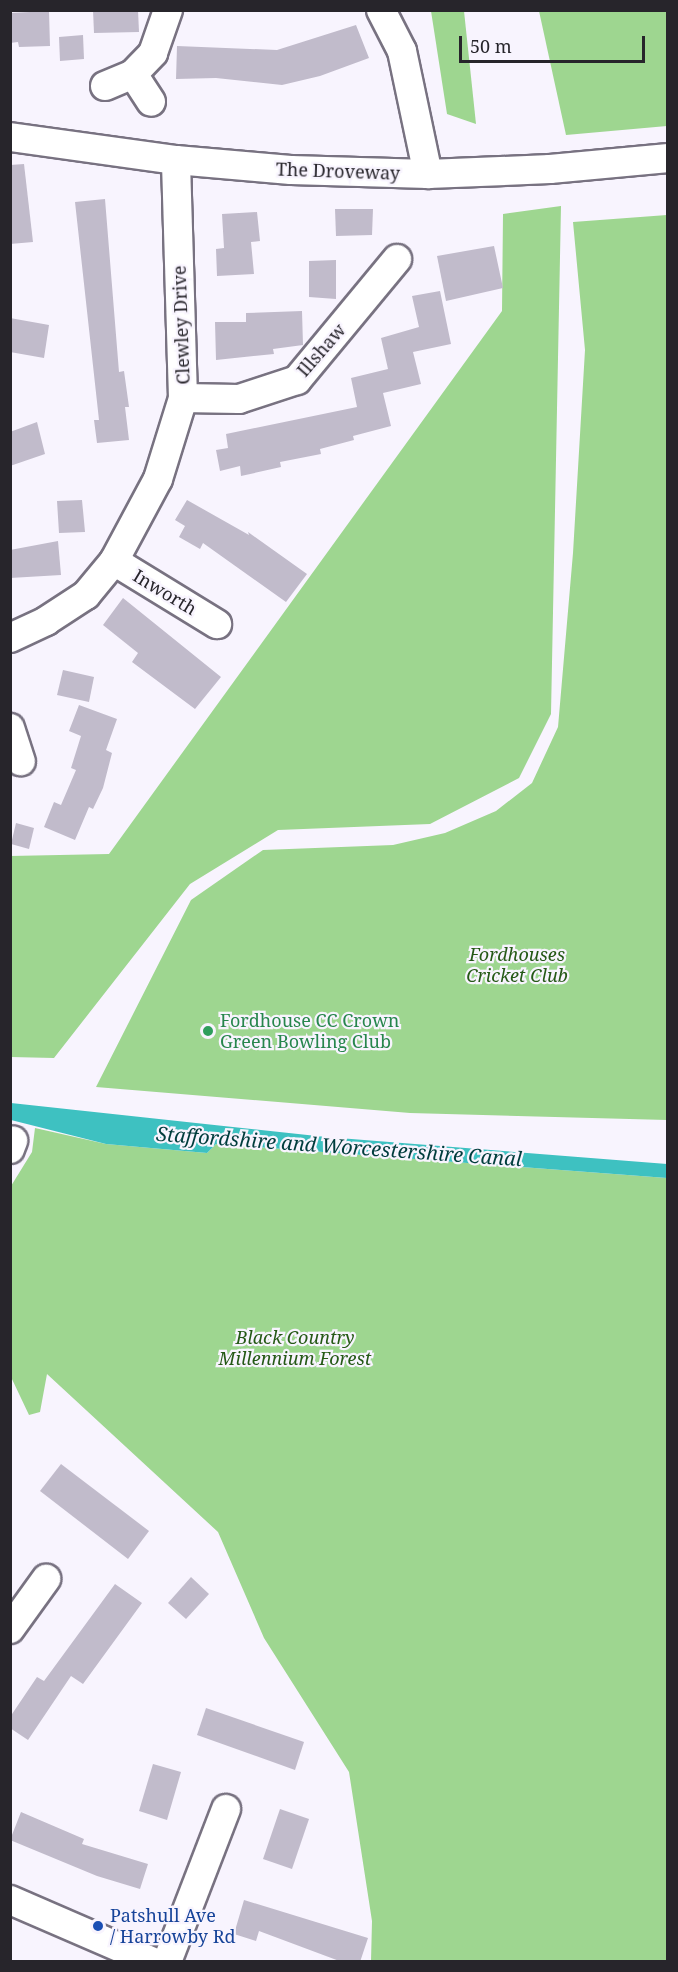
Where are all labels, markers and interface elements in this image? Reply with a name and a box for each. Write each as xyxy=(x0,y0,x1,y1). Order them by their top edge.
scale bar xyxy=(462,24,648,62)
text: 50 m xyxy=(470,34,512,58)
street label: The Droveway xyxy=(276,158,400,184)
street label: Clewley Drive xyxy=(168,265,194,385)
street label: Illshaw xyxy=(292,319,350,381)
street label: Inworth xyxy=(129,565,201,619)
park label: Fordhouses Cricket Club xyxy=(466,944,568,986)
place label: Fordhouse CC Crown Green Bowling Club xyxy=(220,1010,399,1052)
marker: Fordhouse CC Crown Green Bowling Club xyxy=(201,1024,215,1038)
water label: Staffordshire and Worcestershire Canal xyxy=(155,1121,523,1171)
park label: Black Country Millennium Forest xyxy=(219,1327,371,1370)
place label: Patshull Ave / Harrowby Rd xyxy=(110,1905,236,1948)
marker: Patshull Ave / Harrowby Rd xyxy=(91,1919,105,1933)

